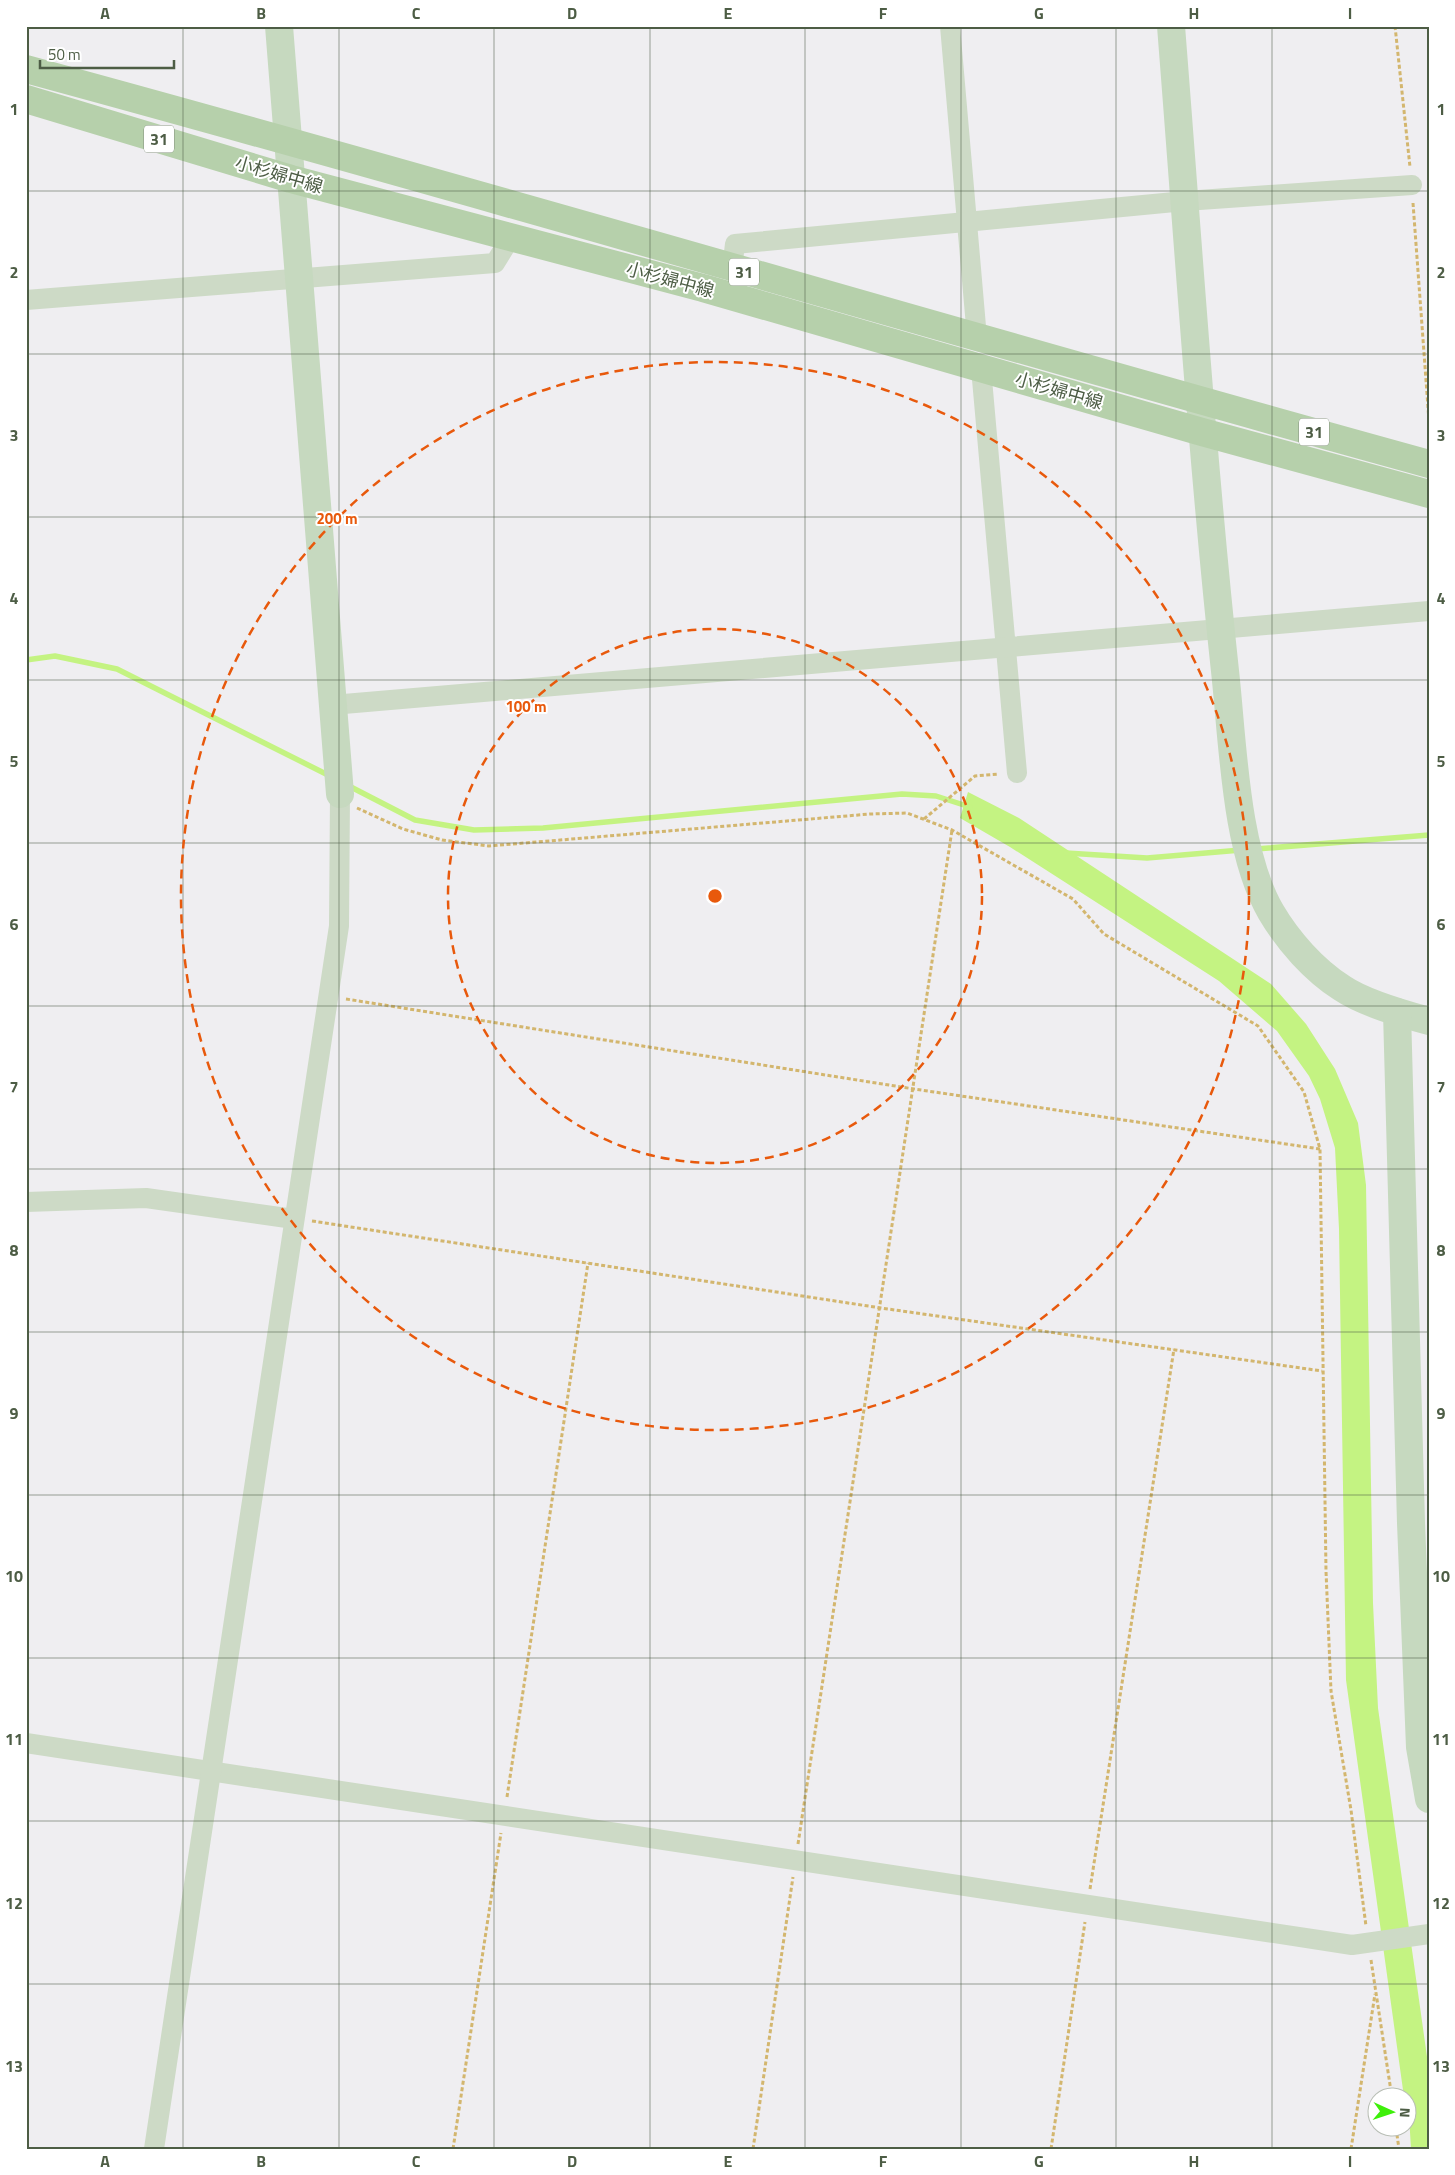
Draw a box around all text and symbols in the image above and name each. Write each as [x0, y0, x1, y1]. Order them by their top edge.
text: A [100, 1, 110, 25]
text: B [256, 1, 266, 25]
text: C [412, 1, 421, 25]
text: D [567, 1, 577, 25]
text: E [724, 1, 733, 25]
text: F [879, 1, 888, 25]
text: G [1034, 1, 1044, 25]
text: H [1189, 1, 1199, 25]
text: I [1348, 1, 1352, 25]
scale bar [40, 38, 174, 70]
text: 50 m [48, 43, 81, 66]
text: 1 [10, 97, 18, 121]
text: 1 [1437, 97, 1445, 121]
road number: 31 [144, 126, 174, 152]
street label: 小杉婦中線 [232, 149, 326, 200]
street label: 小杉婦中線 [623, 255, 717, 304]
road number: 31 [729, 258, 759, 286]
text: 2 [10, 260, 18, 284]
text: 2 [1437, 260, 1445, 284]
street label: 小杉婦中線 [1012, 365, 1106, 416]
road number: 31 [1299, 418, 1329, 446]
text: 3 [10, 423, 18, 447]
text: 3 [1437, 423, 1445, 447]
text: 200 m [316, 507, 358, 530]
text: 4 [10, 586, 19, 610]
text: 4 [1437, 586, 1446, 610]
text: 100 m [505, 695, 547, 718]
text: 5 [10, 749, 19, 773]
text: 5 [1437, 749, 1446, 773]
centre of rings [706, 887, 724, 905]
text: 6 [10, 912, 19, 936]
text: 6 [1437, 912, 1446, 936]
text: 7 [10, 1075, 18, 1099]
text: 7 [1437, 1075, 1445, 1099]
text: 8 [10, 1238, 19, 1262]
text: 8 [1437, 1238, 1446, 1262]
text: 9 [10, 1401, 19, 1425]
text: 9 [1437, 1401, 1446, 1425]
text: 10 [5, 1564, 23, 1588]
text: 10 [1432, 1564, 1450, 1588]
text: 11 [5, 1727, 23, 1751]
text: 11 [1432, 1727, 1450, 1751]
text: 12 [5, 1891, 23, 1915]
text: 12 [1432, 1891, 1450, 1915]
text: 13 [5, 2054, 23, 2078]
text: 13 [1432, 2054, 1450, 2078]
north arrow [1368, 2088, 1418, 2138]
text: N [1395, 2107, 1416, 2118]
text: A [100, 2149, 110, 2173]
text: B [256, 2149, 266, 2173]
text: C [412, 2149, 421, 2173]
text: D [567, 2149, 577, 2173]
text: E [724, 2149, 733, 2173]
text: F [879, 2149, 888, 2173]
text: G [1034, 2149, 1044, 2173]
text: H [1189, 2149, 1199, 2173]
text: I [1348, 2149, 1352, 2173]

